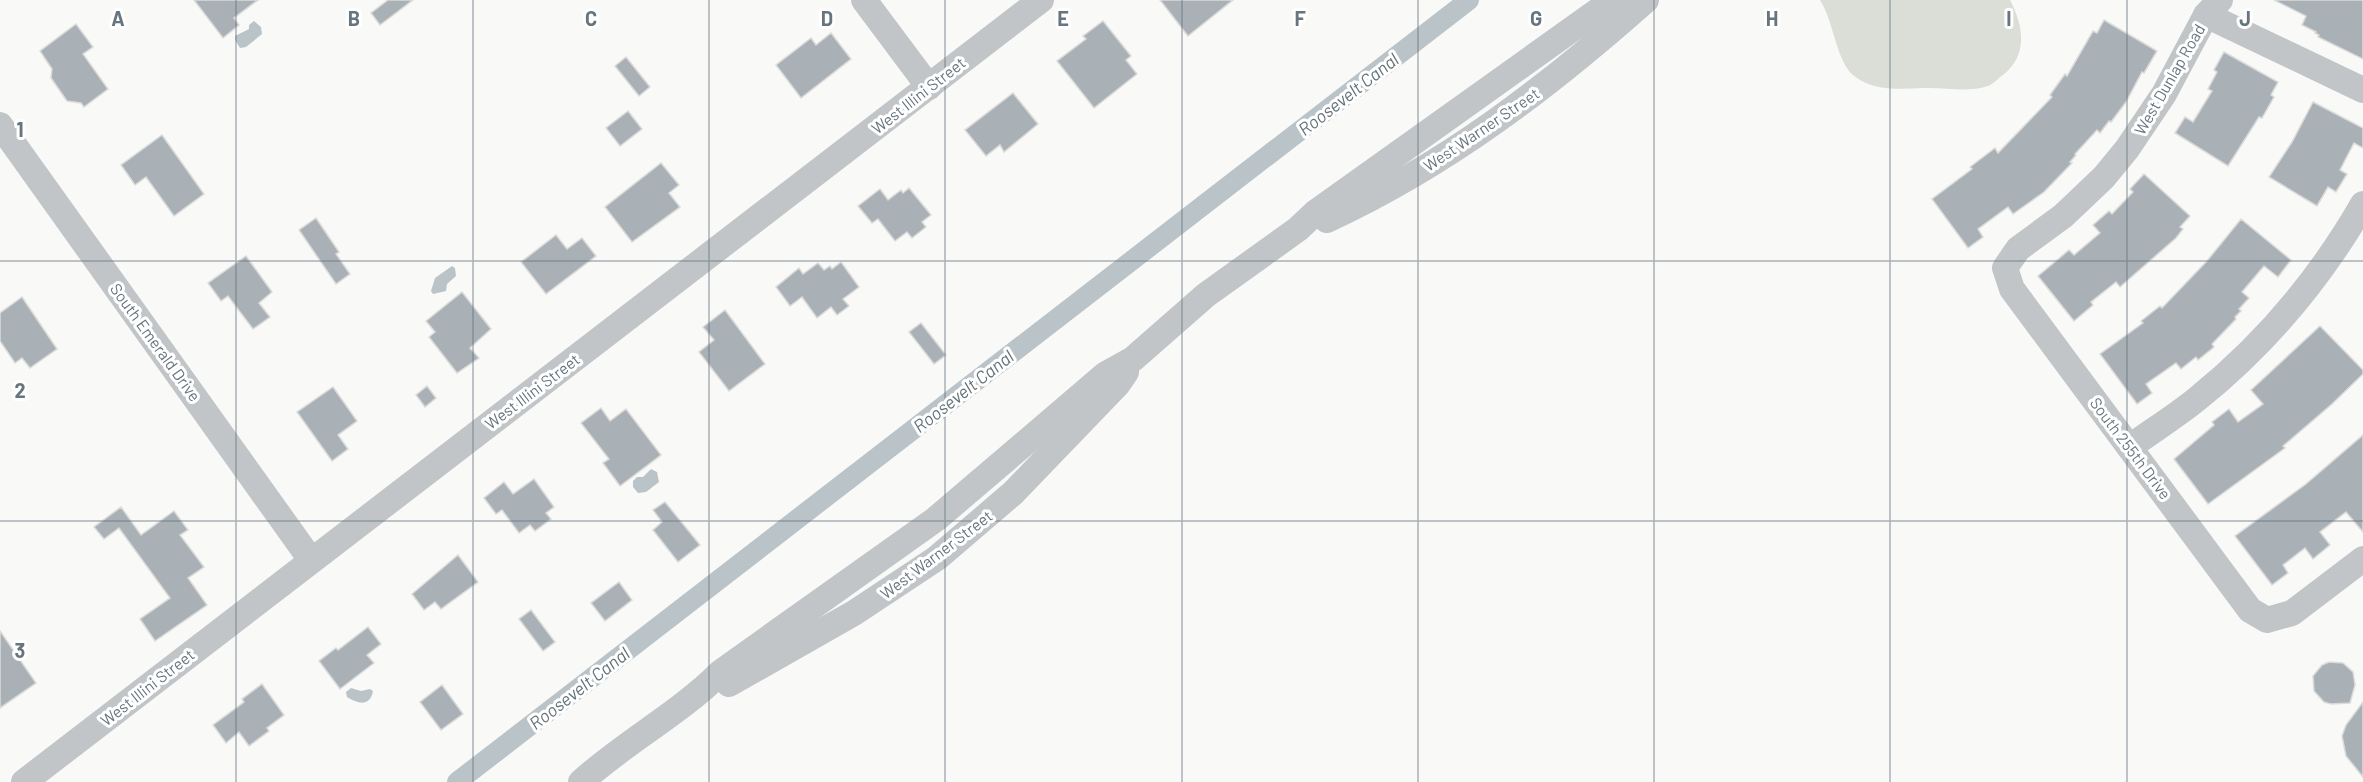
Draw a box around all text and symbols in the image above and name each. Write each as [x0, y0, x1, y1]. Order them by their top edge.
text: A [111, 6, 125, 30]
text: B [348, 6, 360, 30]
text: C [585, 6, 597, 30]
text: D [821, 6, 833, 30]
text: E [1057, 6, 1069, 30]
text: F [1294, 6, 1306, 30]
text: G [1530, 6, 1542, 30]
text: H [1766, 6, 1778, 30]
text: I [2006, 6, 2012, 30]
text: J [2239, 6, 2251, 30]
street label: West Dunlap Road [2130, 20, 2208, 138]
water label: Roosevelt Canal [1293, 48, 1403, 140]
street label: West Illini Street [867, 53, 969, 137]
street label: West Warner Street [1420, 83, 1542, 175]
text: 1 [16, 117, 24, 141]
street label: South Emerald Drive [107, 279, 205, 405]
water label: Roosevelt Canal [908, 345, 1018, 437]
street label: West Illini Street [481, 349, 583, 433]
text: 2 [14, 378, 26, 402]
street label: South 255th Drive [2087, 393, 2175, 503]
street label: West Warner Street [876, 506, 996, 602]
text: 3 [15, 638, 25, 662]
water label: Roosevelt Canal [524, 642, 634, 734]
street label: West Illini Street [96, 645, 198, 729]

